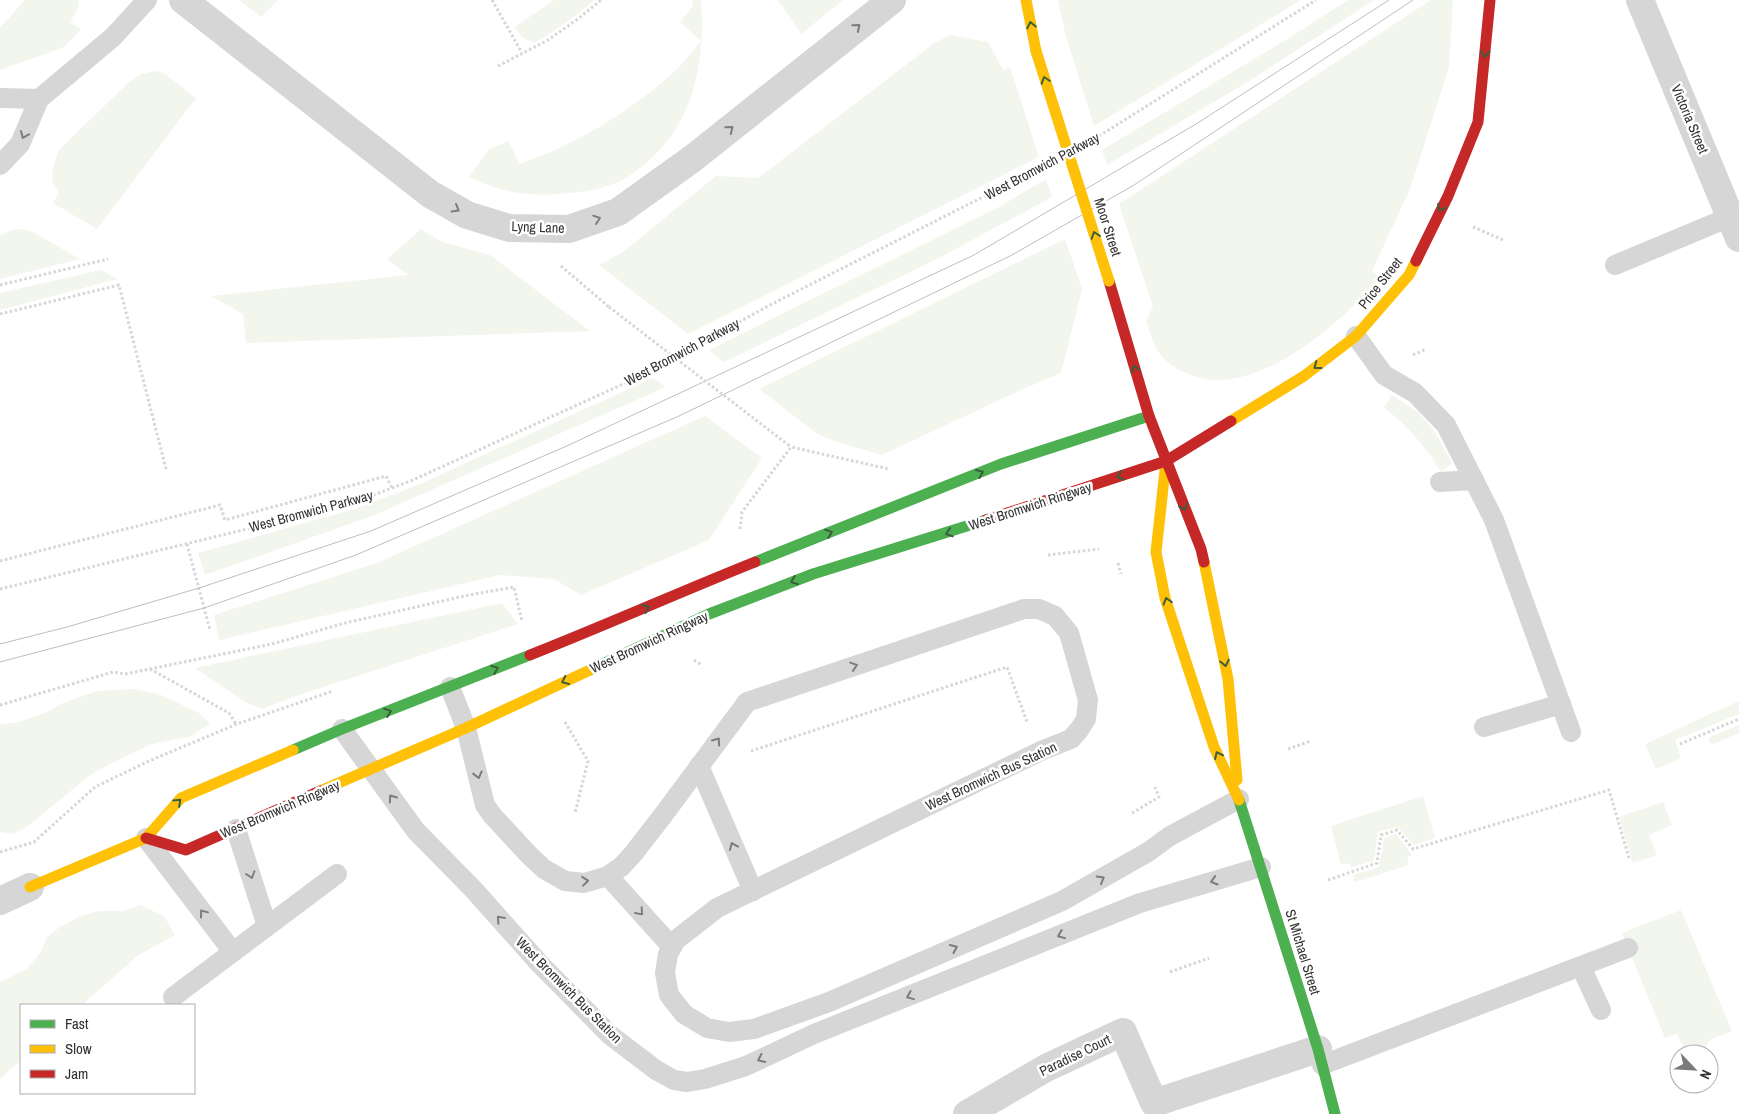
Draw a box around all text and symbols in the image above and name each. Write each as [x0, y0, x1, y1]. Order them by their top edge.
one-way arrow [1026, 21, 1037, 30]
one-way arrow [852, 24, 861, 33]
one-way arrow [1480, 50, 1491, 58]
one-way arrow [1041, 76, 1051, 85]
street label: Victoria Street [1667, 82, 1713, 156]
one-way arrow [724, 126, 733, 134]
street label: West Bromwich Parkway [982, 128, 1103, 204]
one-way arrow [20, 130, 30, 139]
street label: Moor Street [1090, 196, 1126, 258]
one-way arrow [451, 203, 460, 213]
one-way arrow [1438, 203, 1448, 212]
one-way arrow [592, 215, 600, 225]
street label: Lyng Lane [511, 217, 565, 237]
one-way arrow [1090, 231, 1100, 240]
street label: Price Street [1354, 254, 1406, 312]
street label: West Bromwich Parkway [622, 314, 743, 390]
one-way arrow [1314, 360, 1323, 368]
one-way arrow [1131, 365, 1141, 374]
one-way arrow [975, 469, 984, 479]
one-way arrow [1116, 471, 1124, 481]
street label: West Bromwich Ringway [966, 478, 1094, 534]
street label: West Bromwich Parkway [247, 486, 375, 536]
one-way arrow [1178, 502, 1188, 510]
one-way arrow [945, 527, 953, 537]
one-way arrow [824, 528, 832, 538]
one-way arrow [790, 575, 799, 586]
one-way arrow [1162, 597, 1172, 606]
one-way arrow [641, 603, 650, 614]
street label: West Bromwich Ringway [587, 607, 711, 677]
one-way arrow [1219, 659, 1230, 668]
one-way arrow [849, 662, 858, 672]
one-way arrow [491, 665, 499, 675]
one-way arrow [561, 675, 570, 686]
one-way arrow [383, 707, 392, 718]
one-way arrow [711, 737, 720, 747]
street label: West Bromwich Bus Station [923, 738, 1059, 814]
one-way arrow [1214, 751, 1224, 760]
one-way arrow [472, 770, 482, 778]
street label: West Bromwich Ringway [218, 776, 343, 842]
one-way arrow [389, 794, 398, 804]
one-way arrow [173, 799, 182, 808]
one-way arrow [729, 842, 740, 851]
one-way arrow [245, 870, 255, 879]
one-way arrow [1095, 875, 1104, 885]
one-way arrow [1210, 875, 1219, 885]
one-way arrow [582, 876, 590, 887]
one-way arrow [634, 906, 643, 915]
street label: St Michael Street [1282, 907, 1324, 997]
one-way arrow [201, 910, 209, 919]
one-way arrow [497, 916, 506, 925]
one-way arrow [1057, 929, 1066, 939]
street label: West Bromwich Bus Station [512, 933, 626, 1047]
one-way arrow [949, 943, 958, 954]
one-way arrow [906, 989, 915, 1000]
legend [20, 1004, 195, 1094]
text: Fast [65, 1013, 89, 1034]
street label: Paradise Court [1036, 1030, 1114, 1080]
text: Slow [65, 1038, 92, 1059]
north arrow [1669, 1044, 1719, 1094]
one-way arrow [757, 1053, 766, 1064]
text: Jam [65, 1063, 88, 1084]
text: N [1696, 1067, 1716, 1082]

